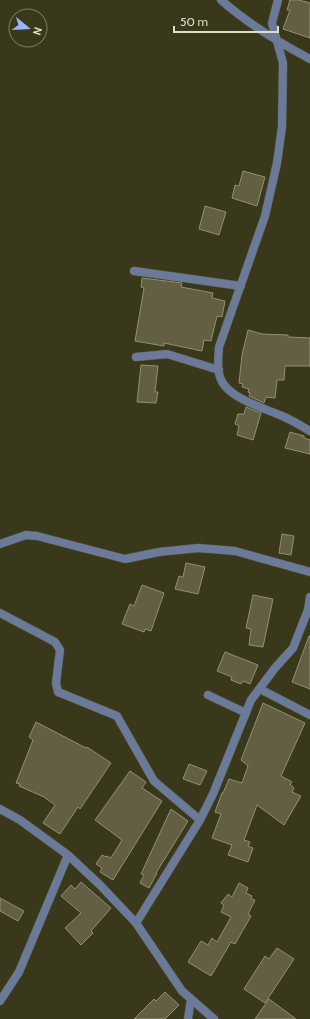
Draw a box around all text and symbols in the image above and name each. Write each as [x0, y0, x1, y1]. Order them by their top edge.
north arrow [8, 8, 48, 48]
scale bar [174, 8, 278, 34]
text: 50 m [180, 14, 208, 29]
text: N [30, 25, 45, 37]

